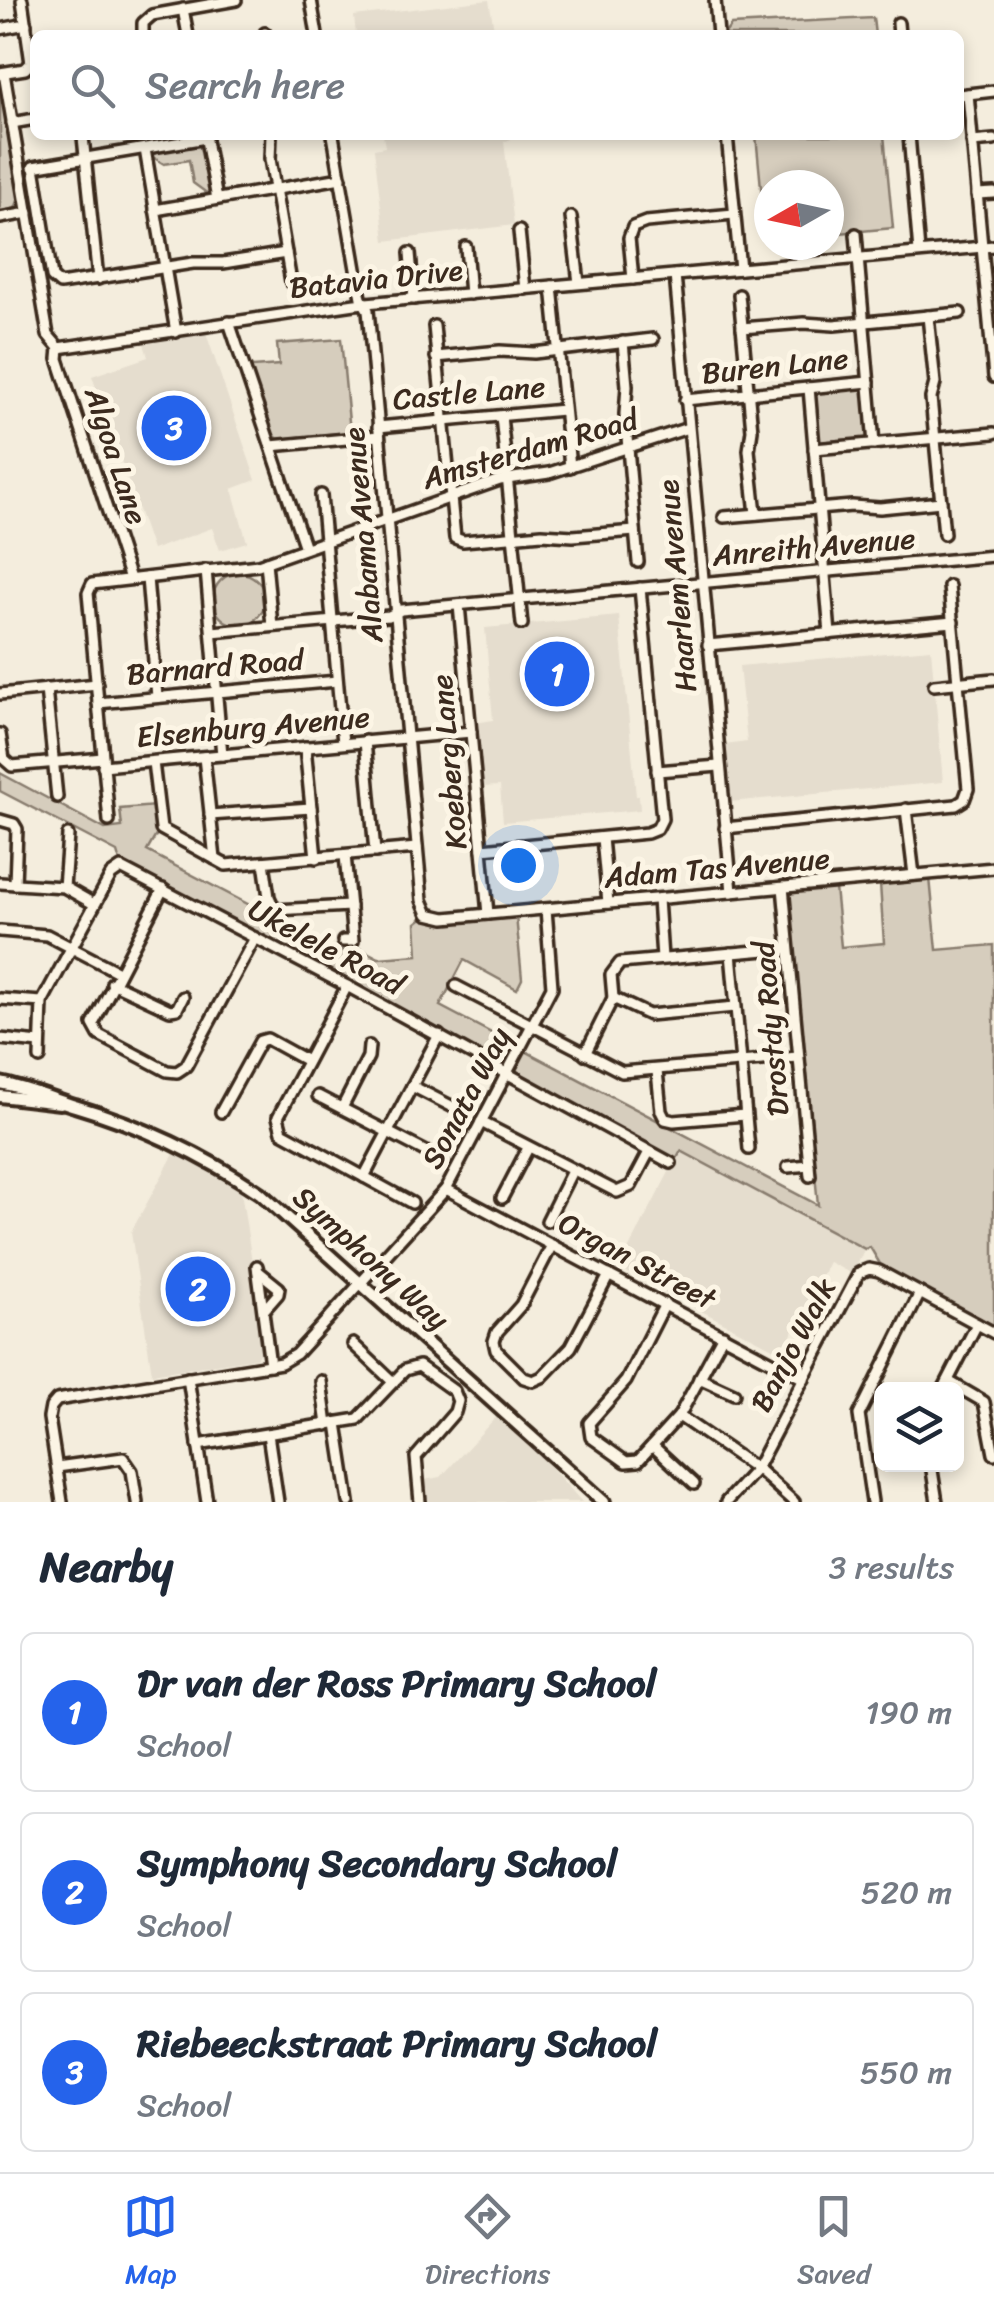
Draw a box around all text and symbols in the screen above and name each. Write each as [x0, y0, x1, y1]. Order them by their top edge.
search box [30, 30, 964, 140]
text: Search here [145, 52, 345, 119]
icon: search [65, 58, 120, 113]
north arrow [754, 170, 844, 260]
street label: Batavia Drive [287, 243, 465, 315]
street label: Buren Lane [699, 331, 851, 401]
street label: Castle Lane [390, 359, 548, 427]
street label: Algoa Lane [68, 379, 164, 532]
pin: 3 [142, 390, 206, 466]
street label: Amsterdam Road [415, 392, 646, 506]
street label: Alabama Avenue [327, 425, 399, 646]
street label: Haarlem Avenue [641, 477, 713, 695]
street label: Anreith Avenue [709, 511, 918, 583]
street label: Barnard Road [124, 632, 308, 702]
pin: 1 [524, 636, 590, 712]
street label: Koeberg Lane [414, 672, 484, 852]
street label: Elsenburg Avenue [134, 690, 372, 764]
street label: Adam Tas Avenue [601, 831, 832, 905]
your location [493, 840, 544, 891]
street label: Ukelele Road [238, 883, 416, 1012]
street label: Drostdy Road [736, 937, 806, 1118]
street label: Sonata Way [406, 1016, 526, 1179]
street label: Symphony Way [280, 1172, 463, 1344]
street label: Organ Street [548, 1197, 727, 1326]
pin: 2 [166, 1252, 230, 1326]
street label: Banjo Walk [735, 1267, 852, 1422]
map controls [874, 1382, 964, 1472]
button: layers [874, 1382, 964, 1472]
text: Nearby [40, 1530, 173, 1604]
text: 3 results [829, 1539, 954, 1596]
text: Dr van der Ross Primary School [137, 1650, 656, 1717]
text: 1 [68, 1684, 81, 1741]
text: 190 m [866, 1684, 952, 1741]
text: School [137, 1717, 231, 1774]
text: Symphony Secondary School [137, 1830, 617, 1897]
text: 2 [65, 1864, 84, 1921]
text: 520 m [861, 1864, 952, 1921]
text: School [137, 1897, 231, 1954]
text: Riebeeckstraat Primary School [137, 2010, 657, 2077]
text: 3 [66, 2044, 83, 2101]
text: 550 m [860, 2044, 952, 2101]
text: School [137, 2077, 231, 2134]
tab: Map [123, 2189, 178, 2298]
tab: Directions [425, 2189, 550, 2298]
tab: Saved [797, 2189, 871, 2298]

